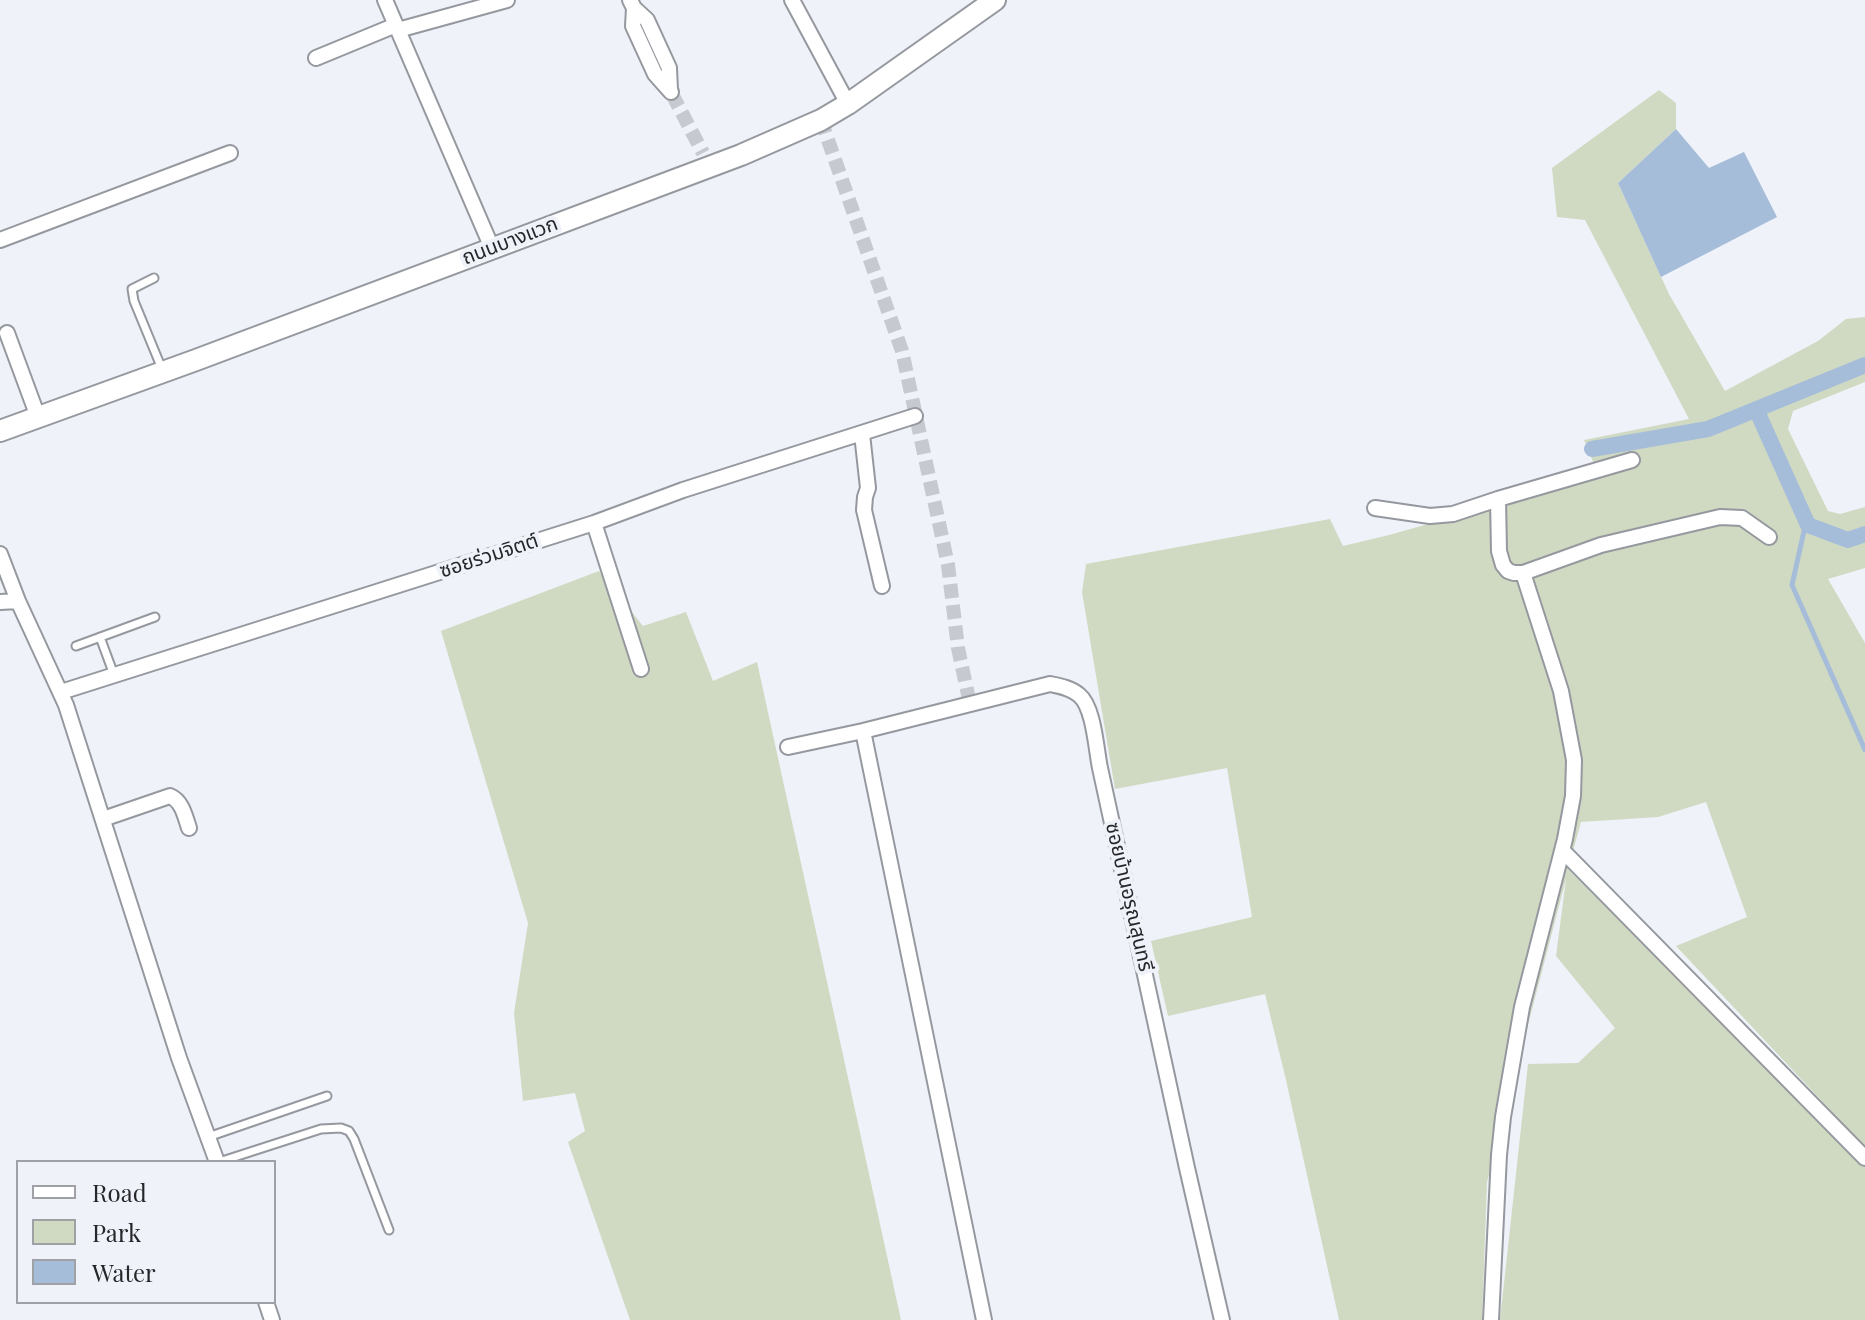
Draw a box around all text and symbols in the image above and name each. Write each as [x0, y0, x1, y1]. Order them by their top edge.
street label: ถนนบางแวก [459, 212, 561, 270]
street label: ซอยร่วมจิตต์ [437, 529, 541, 583]
street label: ซอยบ้านอรุณสุนทรี [1100, 820, 1158, 974]
legend [16, 1160, 276, 1304]
text: Road [92, 1176, 147, 1208]
text: Park [92, 1216, 141, 1248]
text: Water [92, 1256, 156, 1288]

